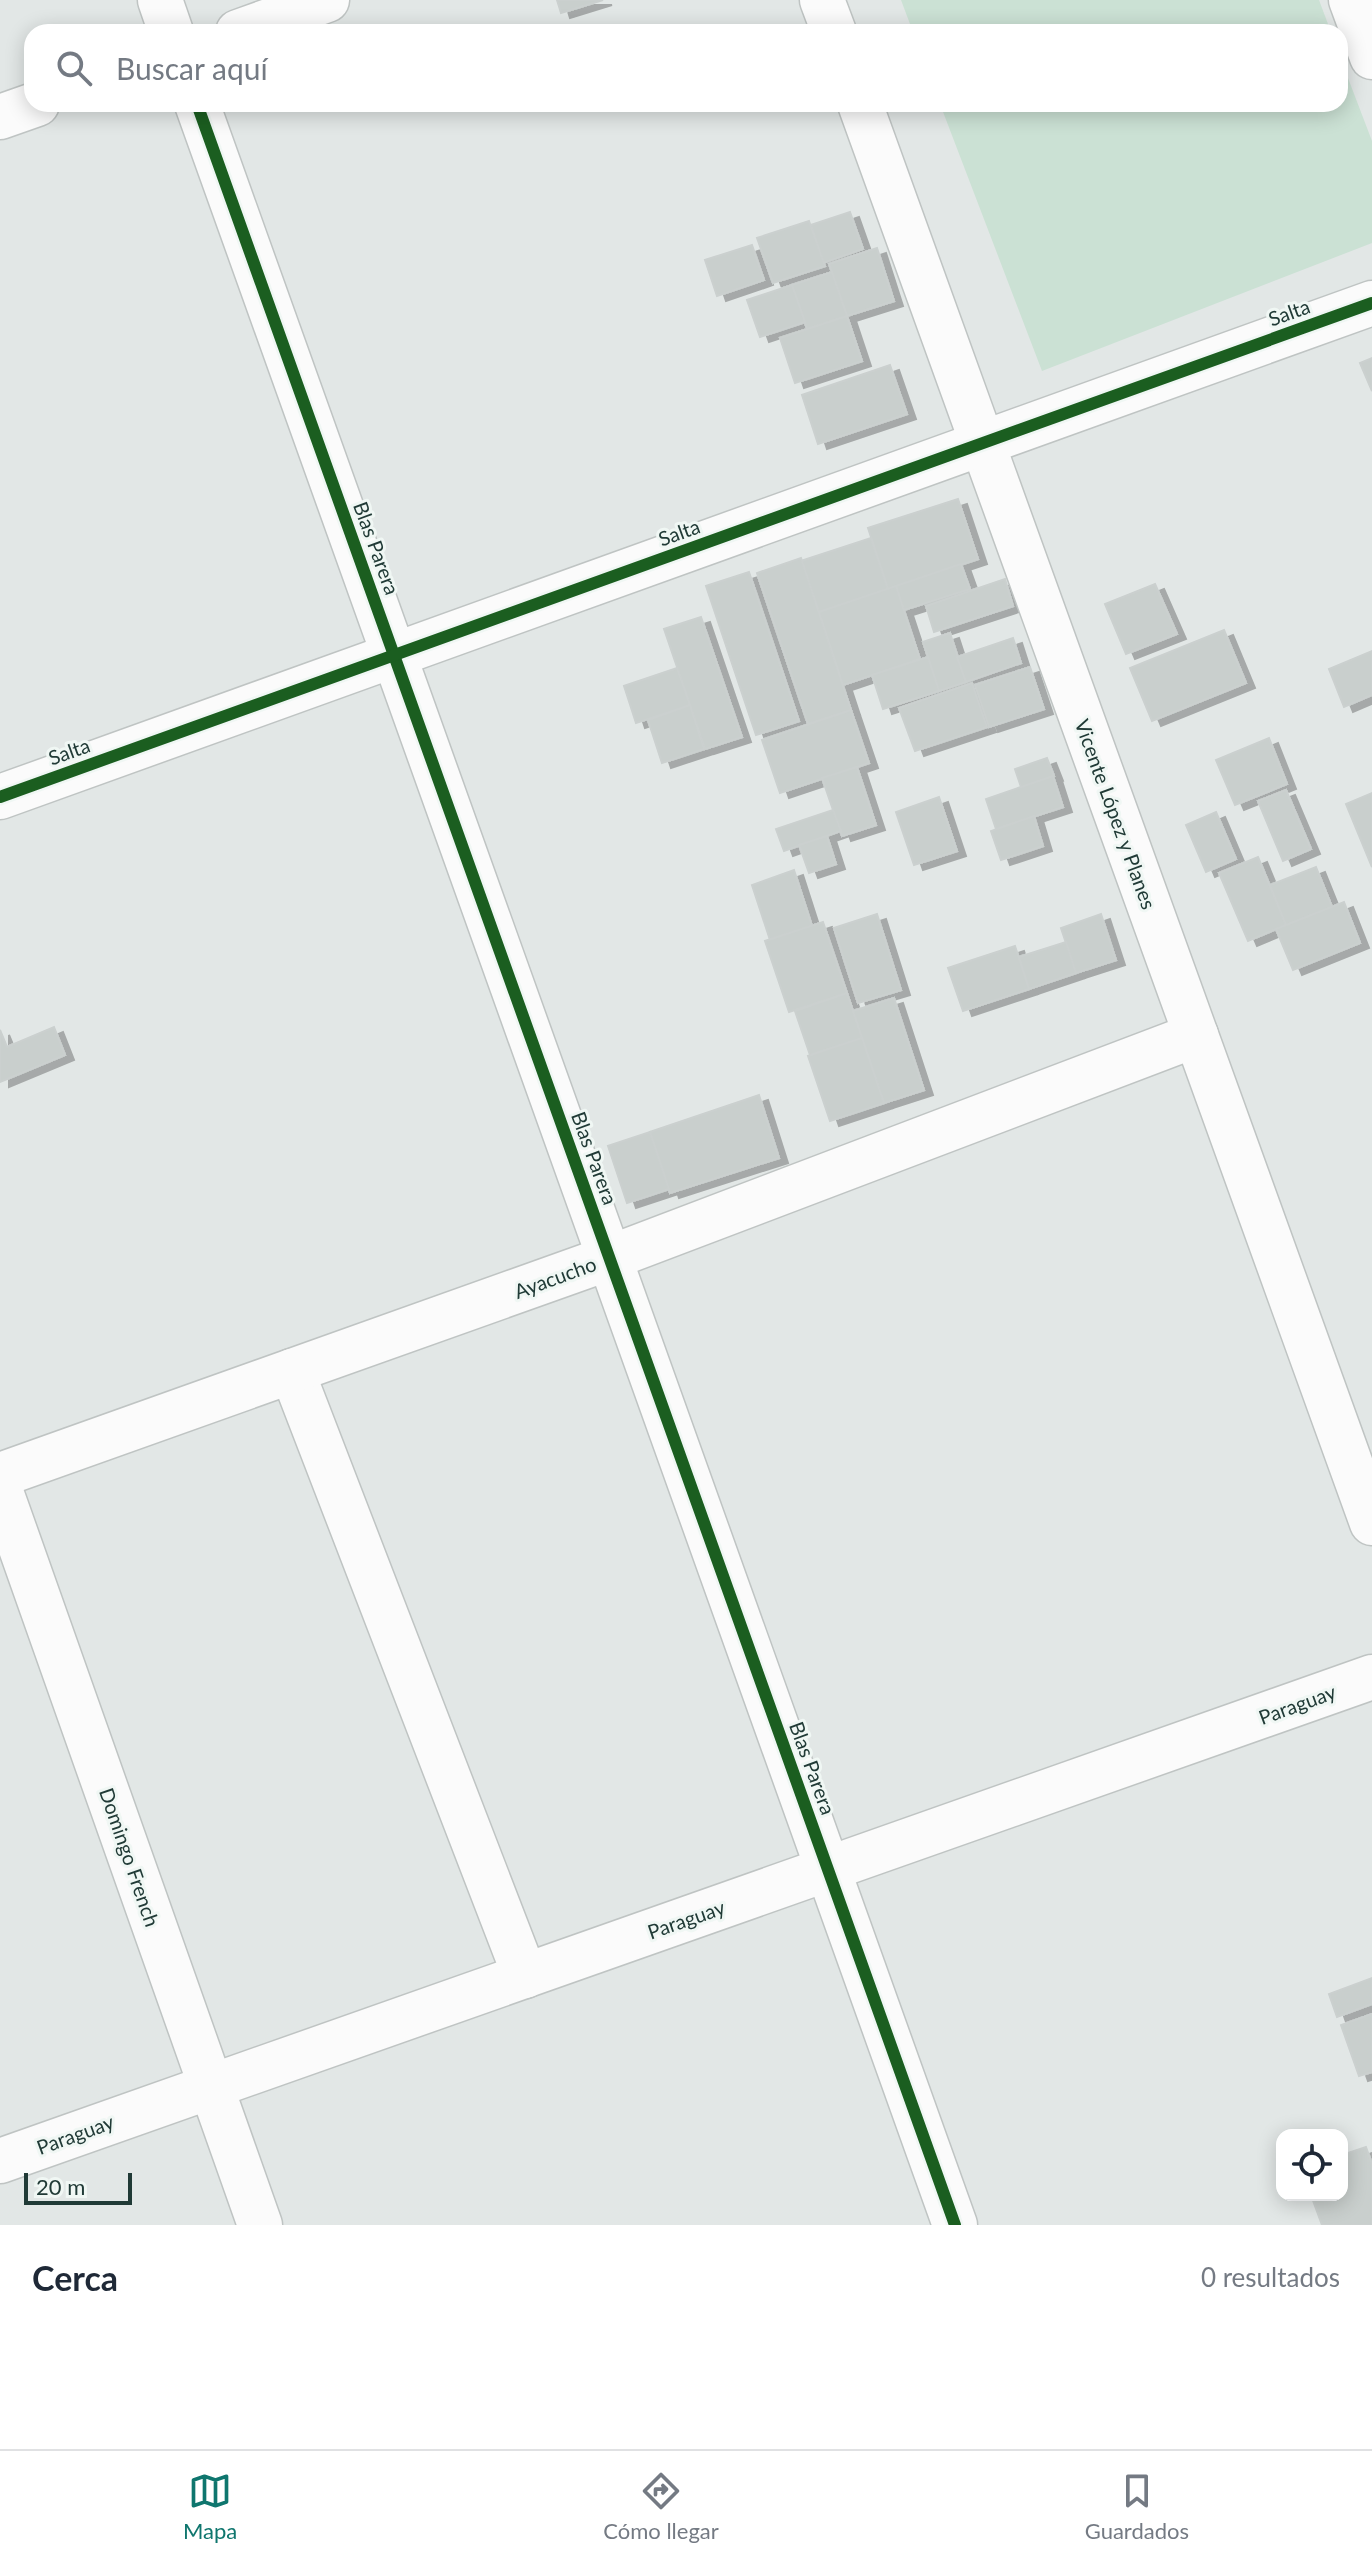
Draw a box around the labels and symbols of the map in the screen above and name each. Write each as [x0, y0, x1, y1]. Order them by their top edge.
street label: Salta [1265, 293, 1313, 331]
street label: Blas Parera [349, 498, 405, 598]
street label: Salta [655, 513, 703, 551]
street label: Vicente López y Planes [1070, 716, 1162, 912]
street label: Salta [45, 732, 93, 770]
street label: Blas Parera [567, 1108, 623, 1208]
street label: Ayacucho [511, 1251, 599, 1303]
street label: Paraguay [1255, 1679, 1339, 1729]
street label: Blas Parera [785, 1718, 841, 1818]
street label: Domingo French [95, 1784, 165, 1930]
street label: Paraguay [644, 1894, 728, 1943]
street label: Paraguay [33, 2109, 117, 2159]
scale bar [24, 2169, 132, 2205]

